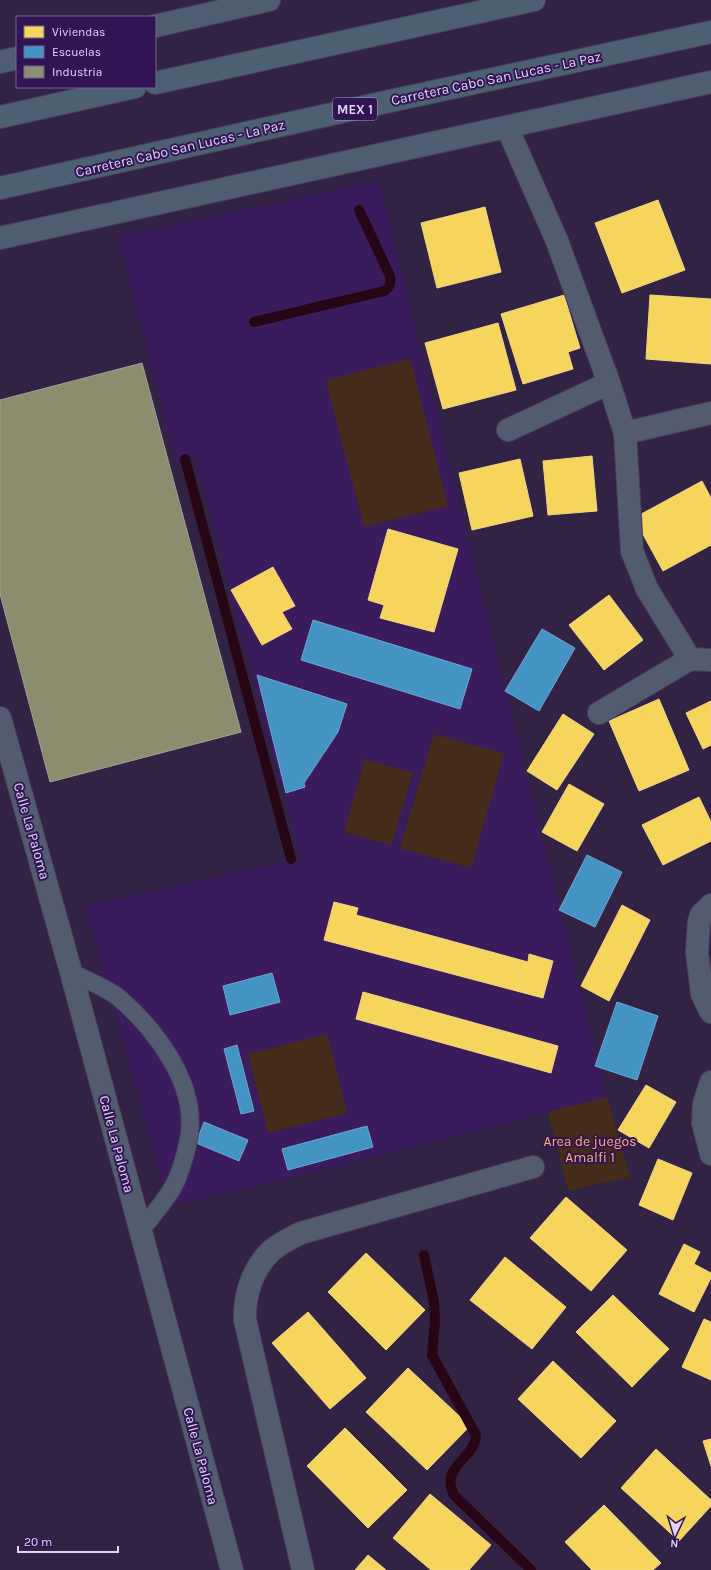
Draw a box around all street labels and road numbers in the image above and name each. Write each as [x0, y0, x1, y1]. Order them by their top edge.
street label: Carretera Cabo San Lucas - La Paz [390, 48, 603, 109]
road number: MEX 1 [333, 98, 377, 120]
street label: Carretera Cabo San Lucas - La Paz [74, 116, 286, 181]
street label: Calle La Paloma [10, 781, 53, 882]
street label: Calle La Paloma [95, 1094, 138, 1195]
street label: Calle La Paloma [179, 1406, 222, 1507]

